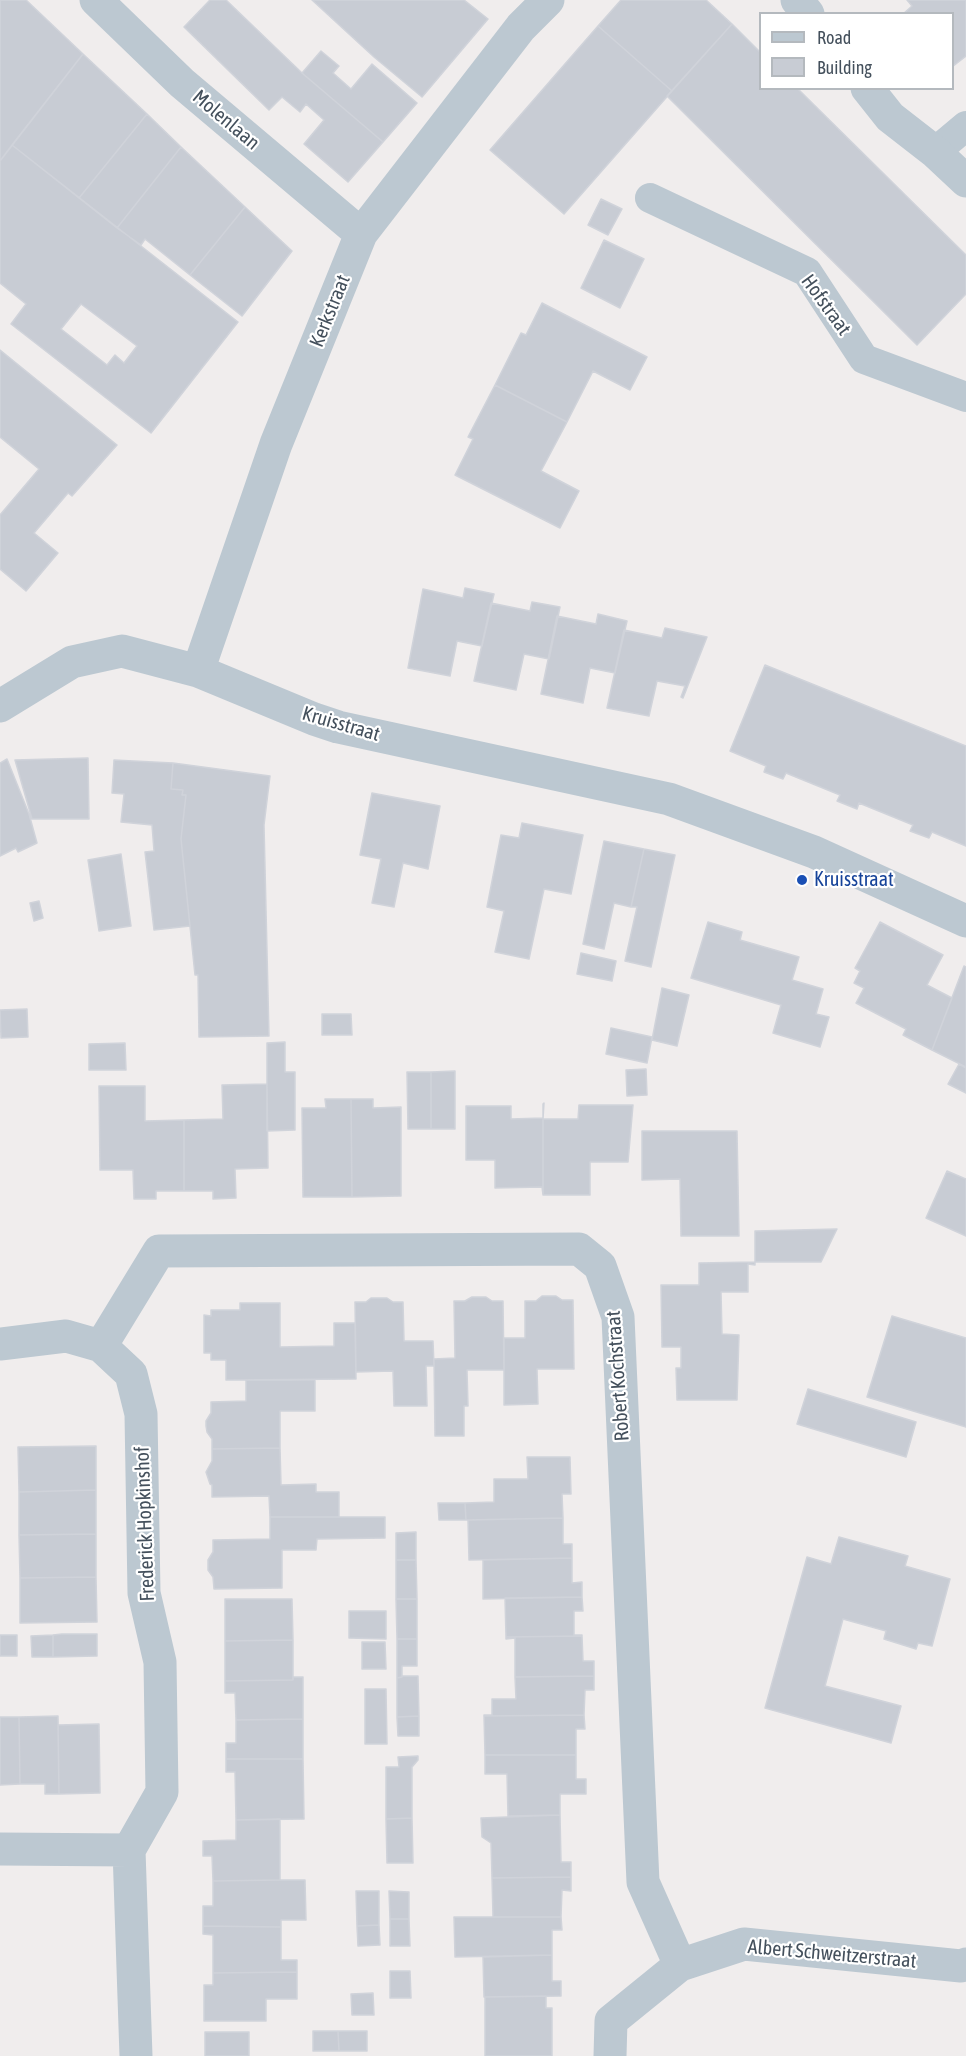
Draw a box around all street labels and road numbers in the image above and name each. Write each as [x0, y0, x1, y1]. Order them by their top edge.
street label: Molenlaan [188, 85, 264, 155]
street label: Hofstraat [796, 270, 856, 340]
street label: Kerkstraat [305, 271, 355, 351]
street label: Kruisstraat [299, 701, 383, 747]
street label: Robert Kochstraat [601, 1310, 635, 1442]
street label: Frederick Hopkinshof [130, 1446, 160, 1602]
street label: Albert Schweitzerstraat [747, 1935, 917, 1973]

